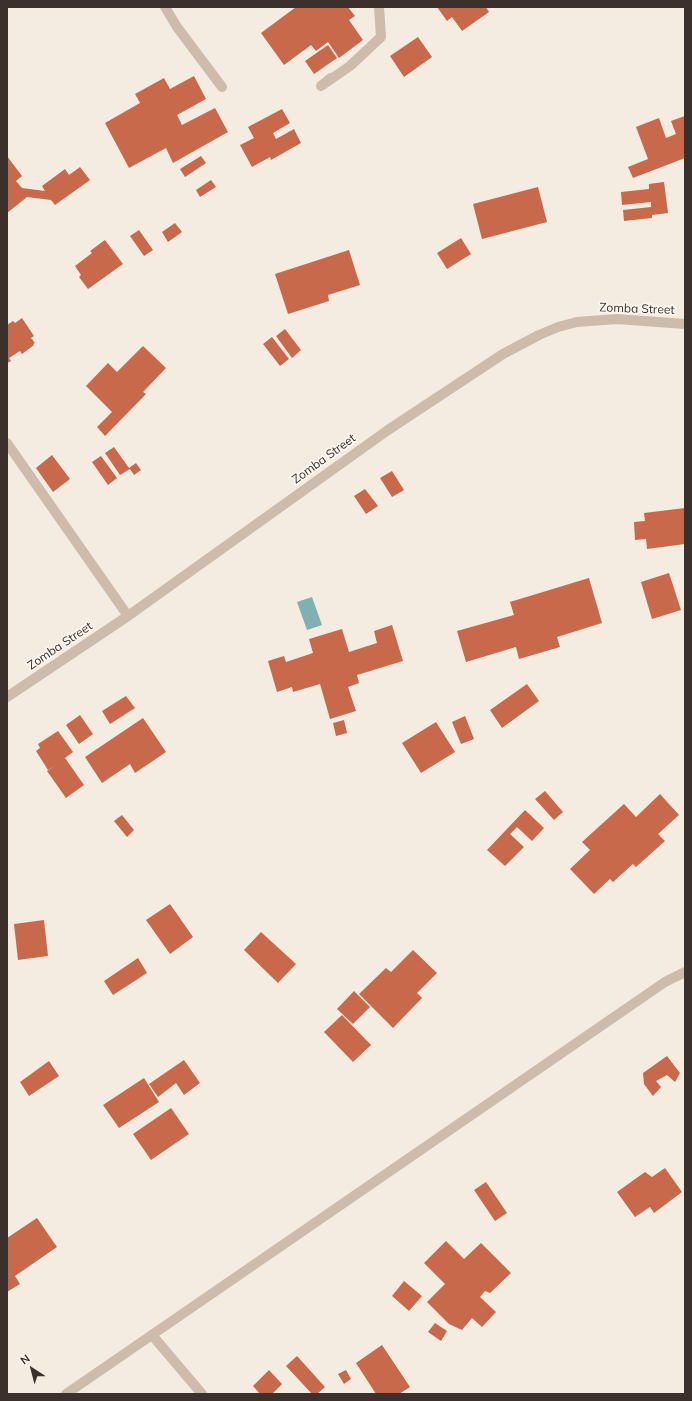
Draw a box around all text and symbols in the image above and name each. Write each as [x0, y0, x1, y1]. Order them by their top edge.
street label: Zomba Street [599, 300, 675, 318]
street label: Zomba Street [289, 431, 359, 487]
street label: Zomba Street [25, 619, 95, 673]
north arrow [12, 1349, 52, 1389]
text: N [17, 1351, 32, 1367]

